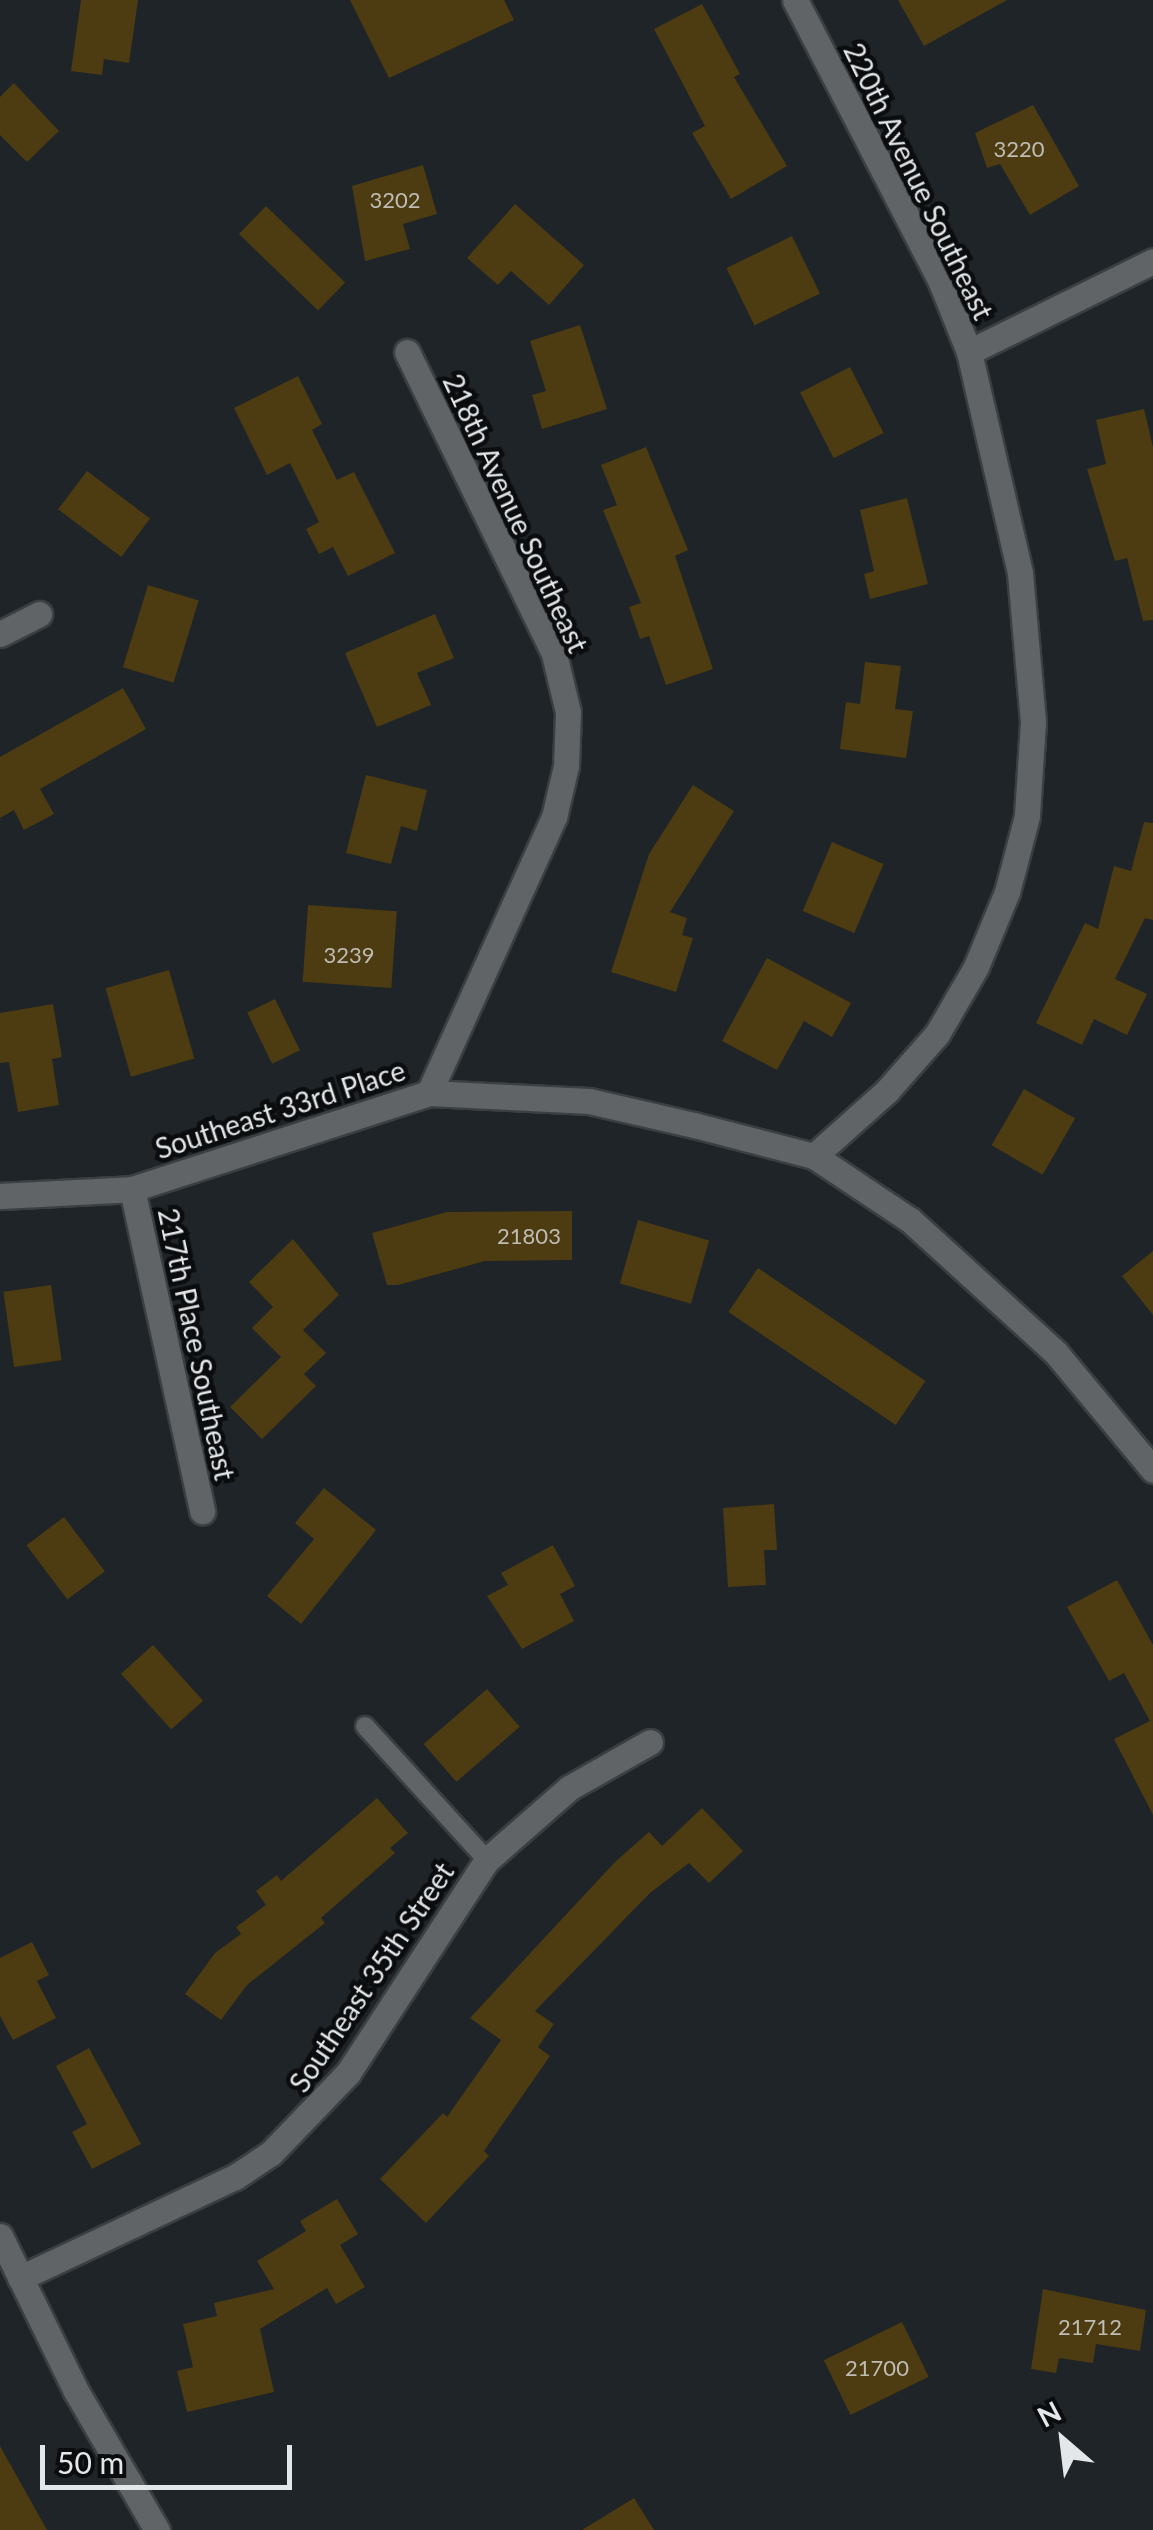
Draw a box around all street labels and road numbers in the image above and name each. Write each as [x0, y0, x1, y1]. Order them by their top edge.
street label: 220th Avenue Southeast [837, 37, 1001, 325]
street label: 218th Avenue Southeast [436, 368, 596, 658]
street label: Southeast 33rd Place [151, 1053, 409, 1165]
street label: 217th Place Southeast [152, 1205, 242, 1483]
street label: Southeast 35th Street [282, 1856, 460, 2098]

